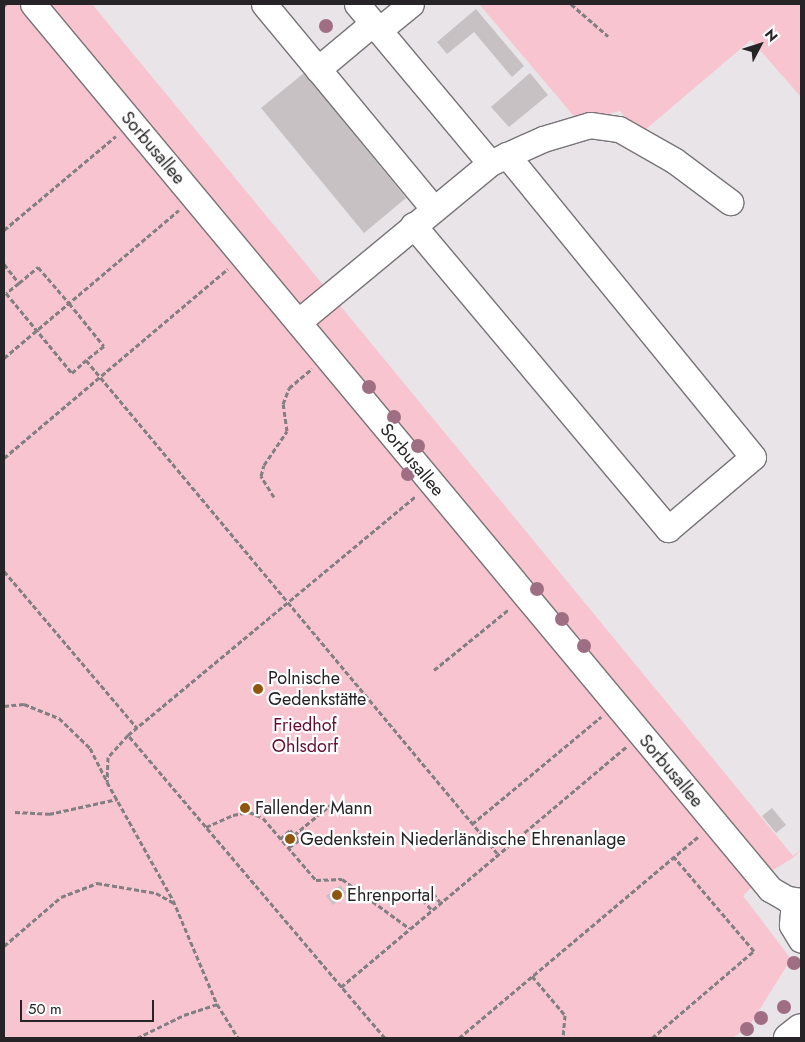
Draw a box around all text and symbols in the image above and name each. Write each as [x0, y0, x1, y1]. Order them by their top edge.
north arrow [735, 20, 785, 70]
text: N [760, 25, 783, 46]
street label: Sorbusallee [116, 107, 190, 189]
street label: Sorbusallee [375, 419, 449, 501]
place label: Polnische Gedenkstätte [268, 668, 366, 711]
marker: Polnische Gedenkstätte [252, 683, 264, 695]
park label: Friedhof Ohlsdorf [272, 715, 338, 758]
street label: Sorbusallee [634, 730, 708, 812]
place label: Fallender Mann [255, 797, 372, 819]
marker: Fallender Mann [239, 802, 251, 814]
place label: Gedenkstein Niederländische Ehrenanlage [300, 828, 626, 850]
marker: Gedenkstein Niederländische Ehrenanlage [284, 833, 296, 845]
place label: Ehrenportal [347, 884, 434, 906]
marker: Ehrenportal [331, 889, 343, 901]
scale bar [22, 990, 156, 1022]
text: 50 m [28, 998, 62, 1020]

